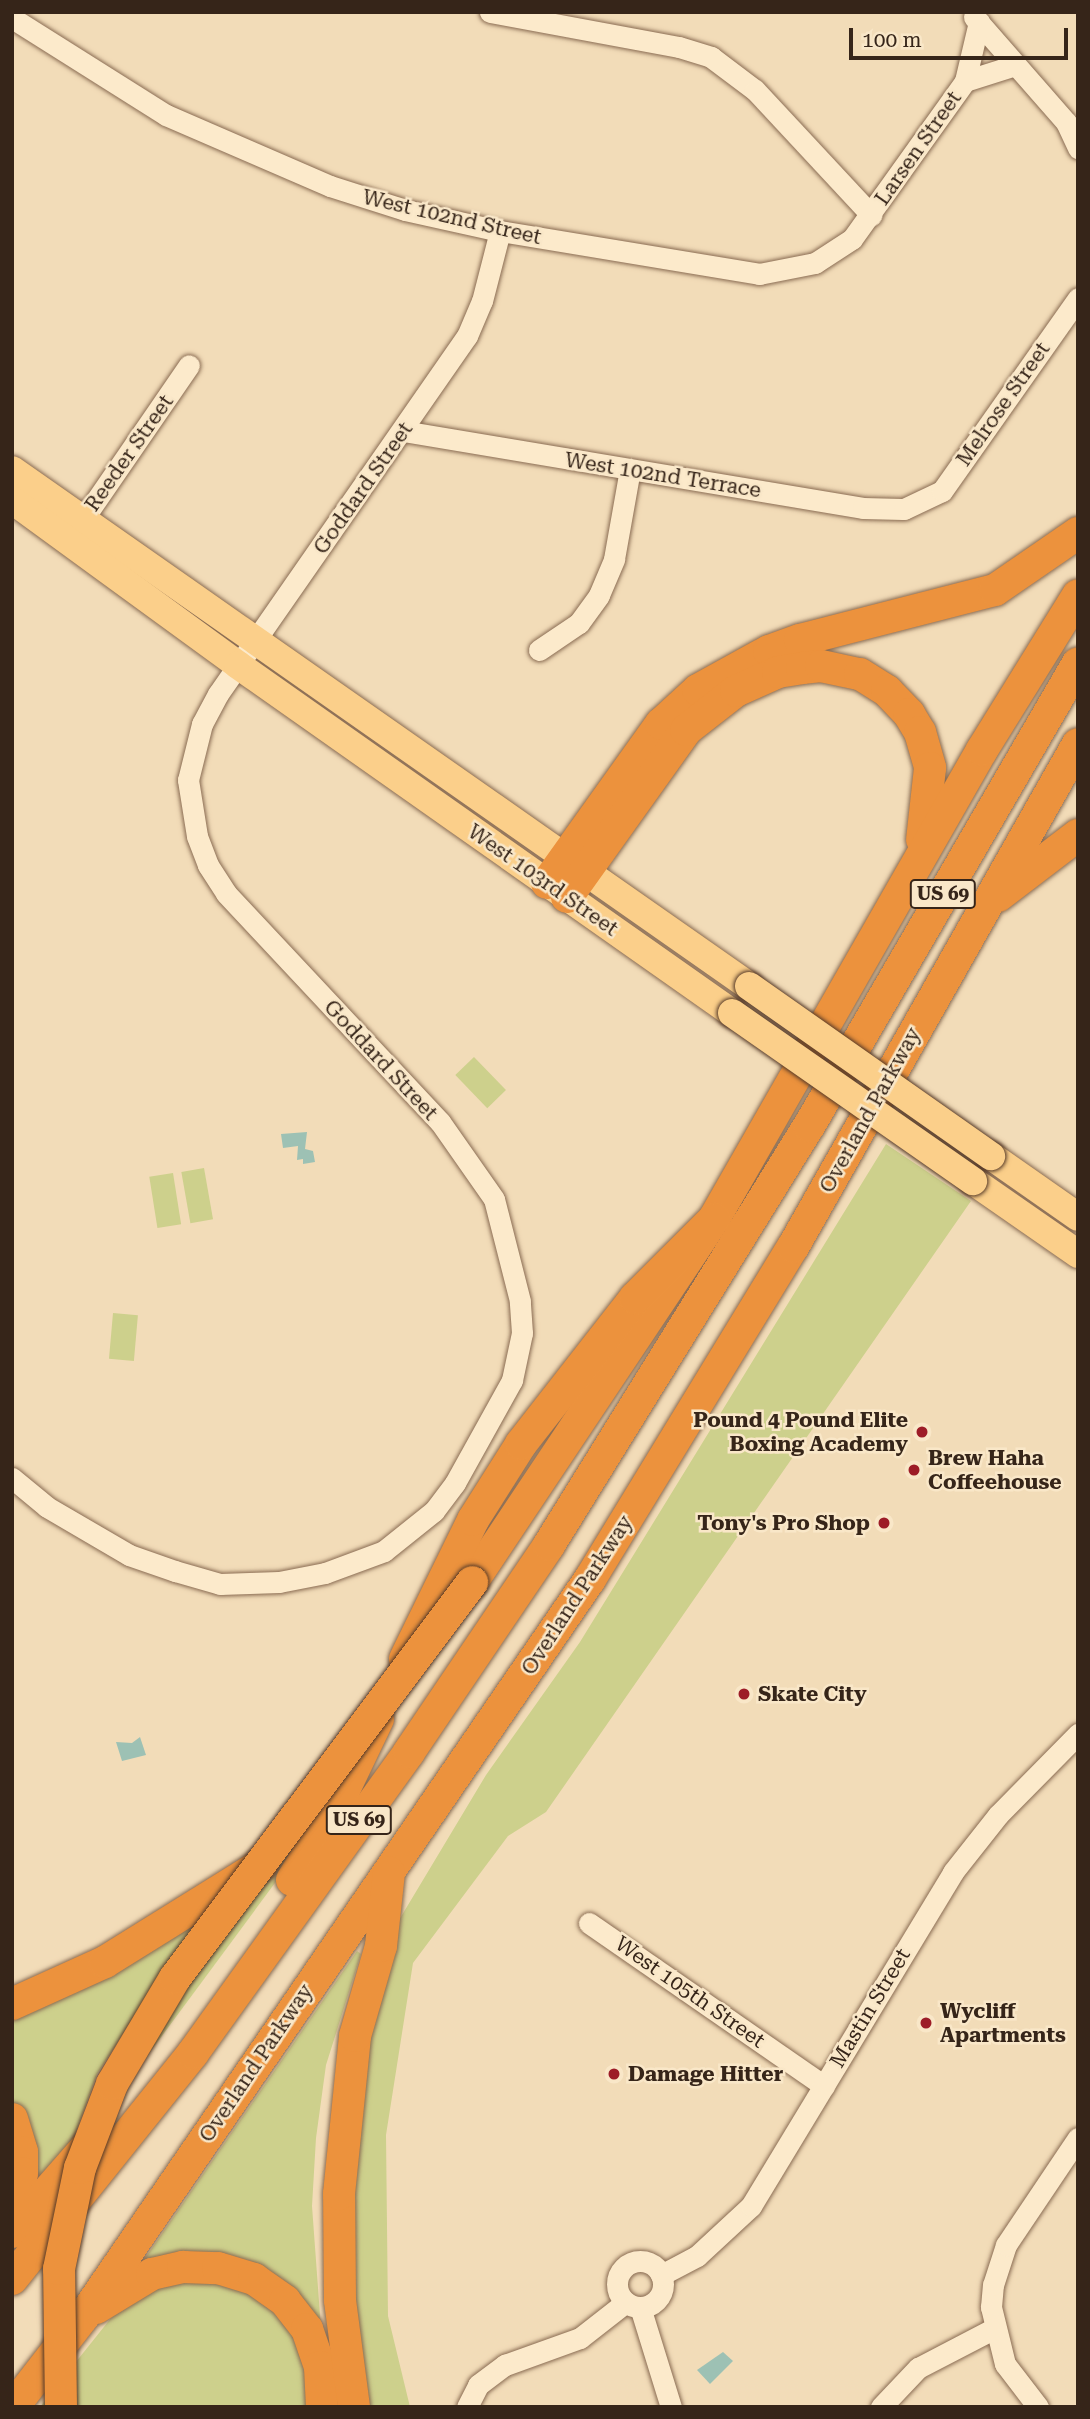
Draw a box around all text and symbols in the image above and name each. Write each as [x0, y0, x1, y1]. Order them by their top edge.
scale bar [852, 14, 1071, 58]
text: 100 m [862, 28, 922, 52]
street label: Larsen Street [869, 86, 967, 210]
street label: West 102nd Street [360, 184, 544, 250]
street label: Melrose Street [951, 337, 1055, 471]
street label: Reeder Street [79, 390, 179, 516]
street label: Goddard Street [308, 417, 418, 559]
street label: West 102nd Terrace [563, 447, 763, 503]
street label: West 103rd Street [463, 819, 623, 941]
road number: US 69 [910, 878, 976, 909]
street label: Goddard Street [319, 995, 443, 1125]
street label: Overland Parkway [814, 1023, 926, 1197]
place label: Pound 4 Pound Elite Boxing Academy [693, 1407, 908, 1457]
marker: Pound 4 Pound Elite Boxing Academy [914, 1424, 930, 1440]
place label: Brew Haha Coffeehouse [928, 1445, 1062, 1495]
marker: Brew Haha Coffeehouse [906, 1462, 922, 1478]
street label: Overland Parkway [516, 1510, 638, 1680]
place label: Tony's Pro Shop [697, 1510, 870, 1536]
marker: Tony's Pro Shop [876, 1515, 892, 1531]
place label: Skate City [758, 1681, 867, 1707]
marker: Skate City [736, 1686, 752, 1702]
road number: US 69 [326, 1804, 392, 1836]
street label: West 105th Street [610, 1931, 770, 2053]
street label: Mastin Street [824, 1944, 916, 2072]
street label: Overland Parkway [194, 1979, 318, 2147]
place label: Wycliff Apartments [940, 1998, 1066, 2048]
marker: Wycliff Apartments [918, 2015, 934, 2031]
place label: Damage Hitter [628, 2061, 783, 2087]
marker: Damage Hitter [606, 2066, 622, 2082]

